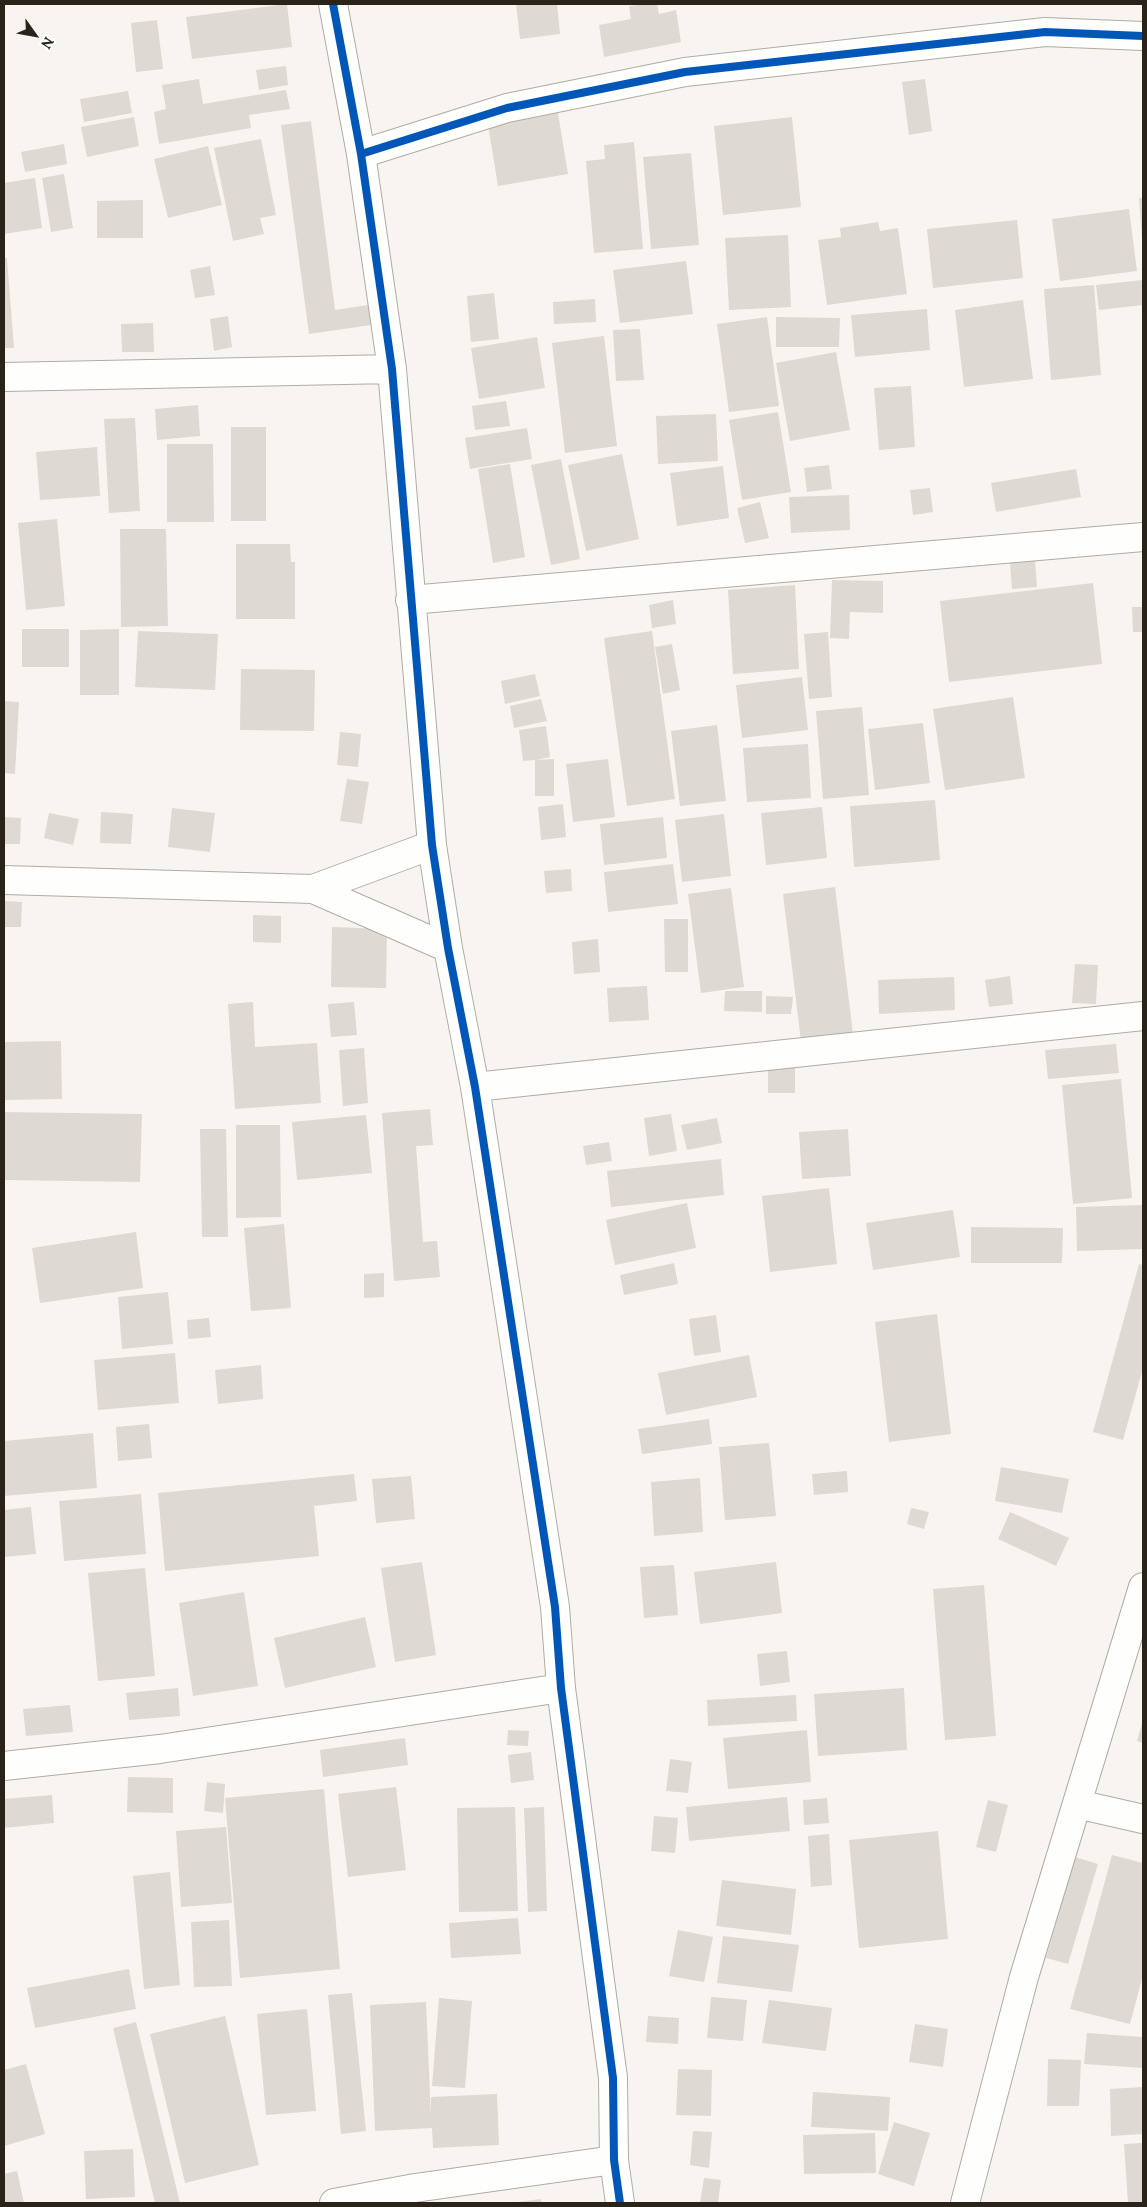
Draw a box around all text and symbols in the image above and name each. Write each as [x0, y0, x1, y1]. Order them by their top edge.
north arrow [10, 10, 60, 60]
text: N [37, 34, 58, 52]

